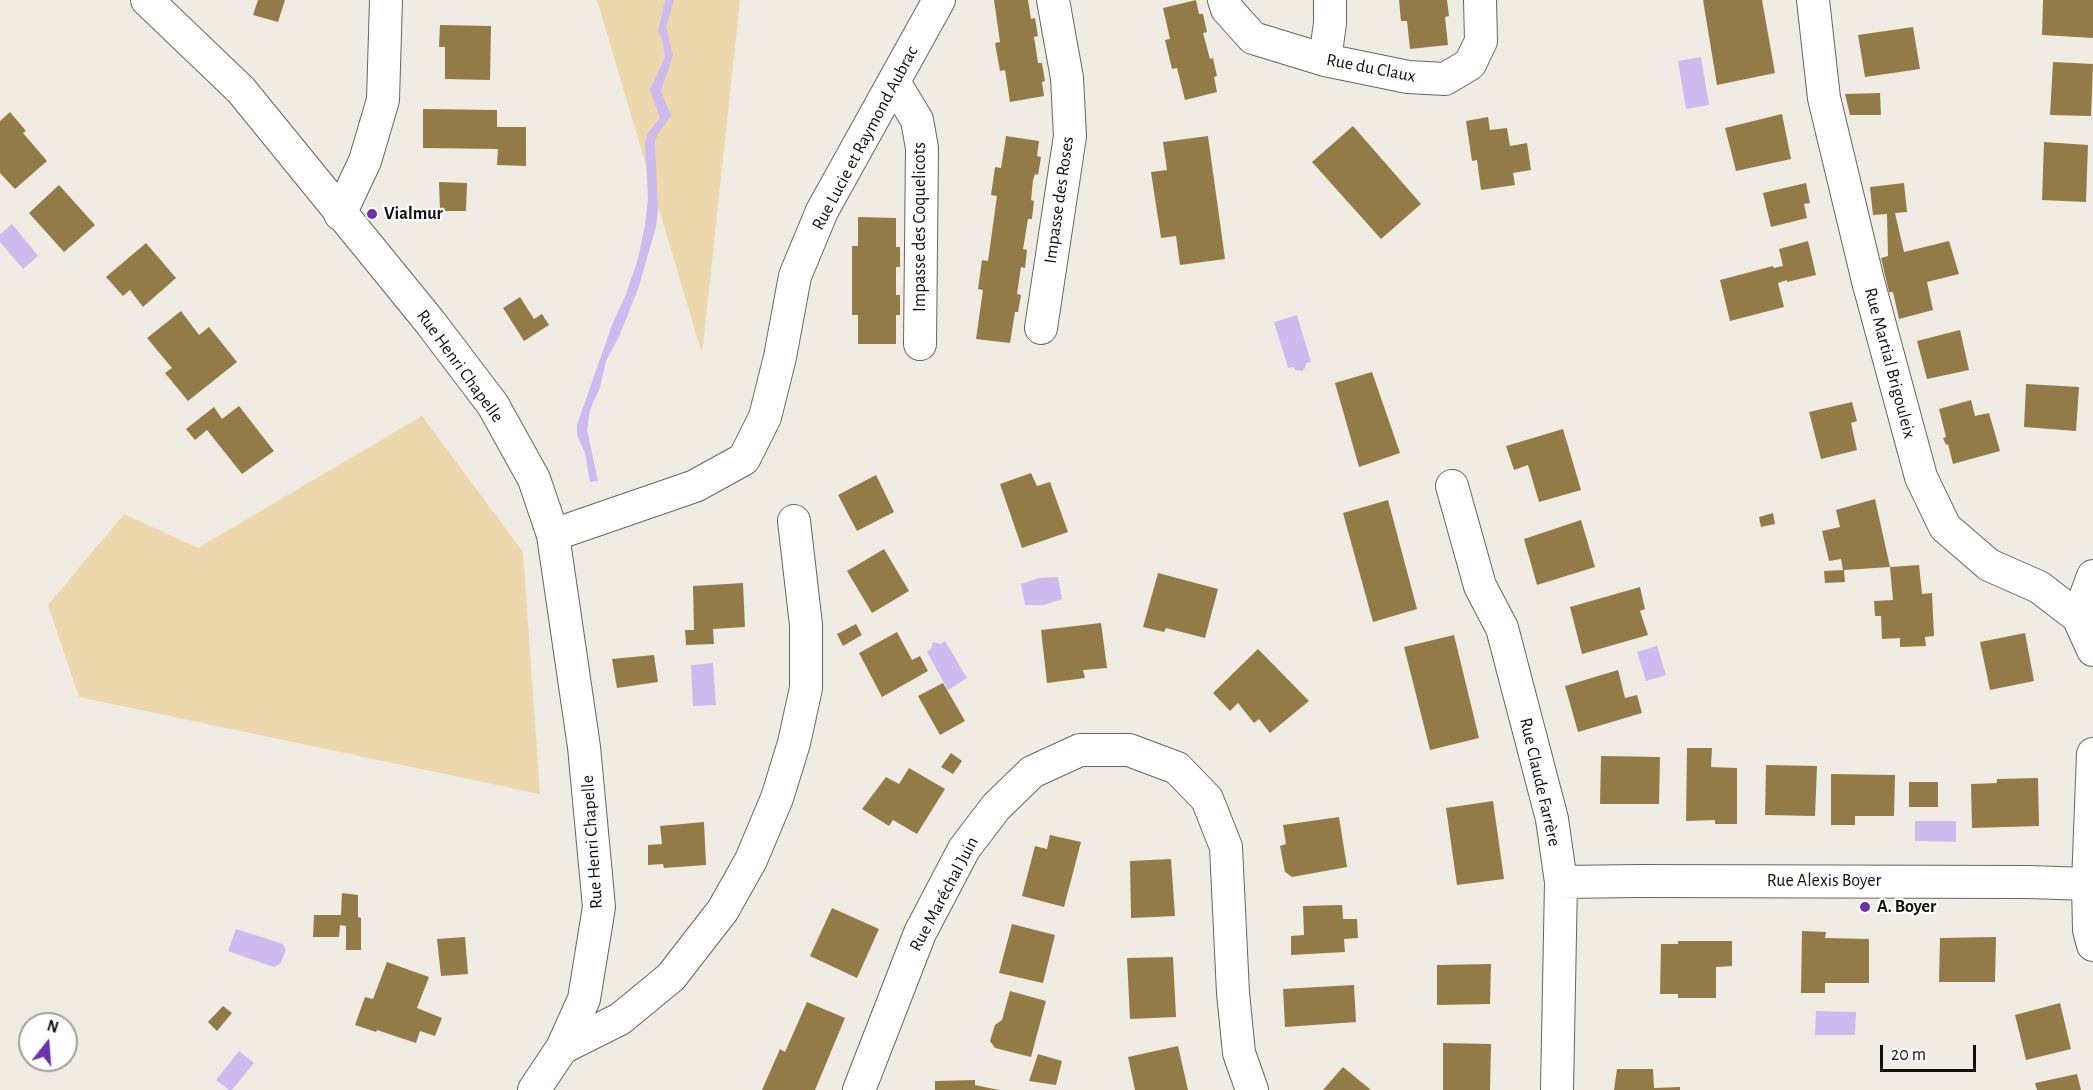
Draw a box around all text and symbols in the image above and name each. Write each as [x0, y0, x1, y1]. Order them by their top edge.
street label: Rue Lucie et Raymond Aubrac [807, 42, 923, 234]
street label: Rue du Claux [1324, 49, 1418, 87]
street label: Impasse des Roses [1039, 135, 1079, 265]
street label: Impasse des Coquelicots [909, 142, 931, 312]
place label: Vialmur [384, 203, 443, 225]
marker: Vialmur [365, 207, 379, 221]
street label: Rue Martial Brigouleix [1859, 285, 1921, 441]
street label: Rue Henri Chapelle [412, 305, 508, 427]
street label: Rue Claude Farrère [1515, 716, 1565, 848]
street label: Rue Henri Chapelle [577, 774, 607, 910]
street label: Rue Maréchal Juin [905, 833, 983, 955]
street label: Rue Alexis Boyer [1767, 870, 1881, 892]
place label: A. Boyer [1877, 896, 1936, 918]
marker: A. Boyer [1858, 900, 1872, 914]
north arrow [18, 1012, 78, 1072]
text: N [45, 1017, 60, 1036]
scale bar [1883, 1033, 1979, 1071]
text: 20 m [1891, 1046, 1926, 1064]

